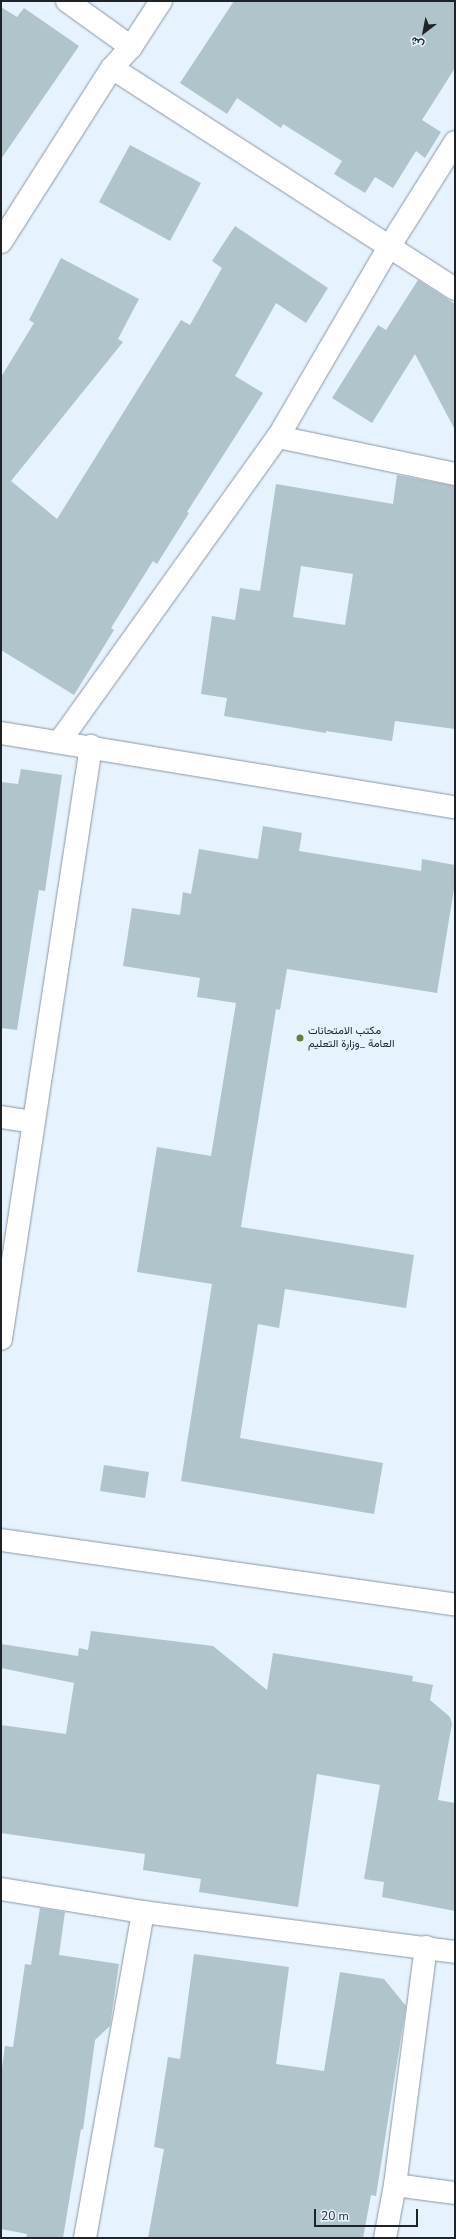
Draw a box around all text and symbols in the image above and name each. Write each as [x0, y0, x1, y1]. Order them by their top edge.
north arrow [404, 12, 444, 52]
text: ش [408, 33, 427, 52]
place label: مكتب الامتحانات العامة _وزارة التعليم [308, 1025, 395, 1051]
marker: مكتب الامتحانات العامة _وزارة التعليم [295, 1033, 305, 1043]
scale bar [316, 2201, 420, 2227]
text: 20 m [321, 2208, 349, 2224]

